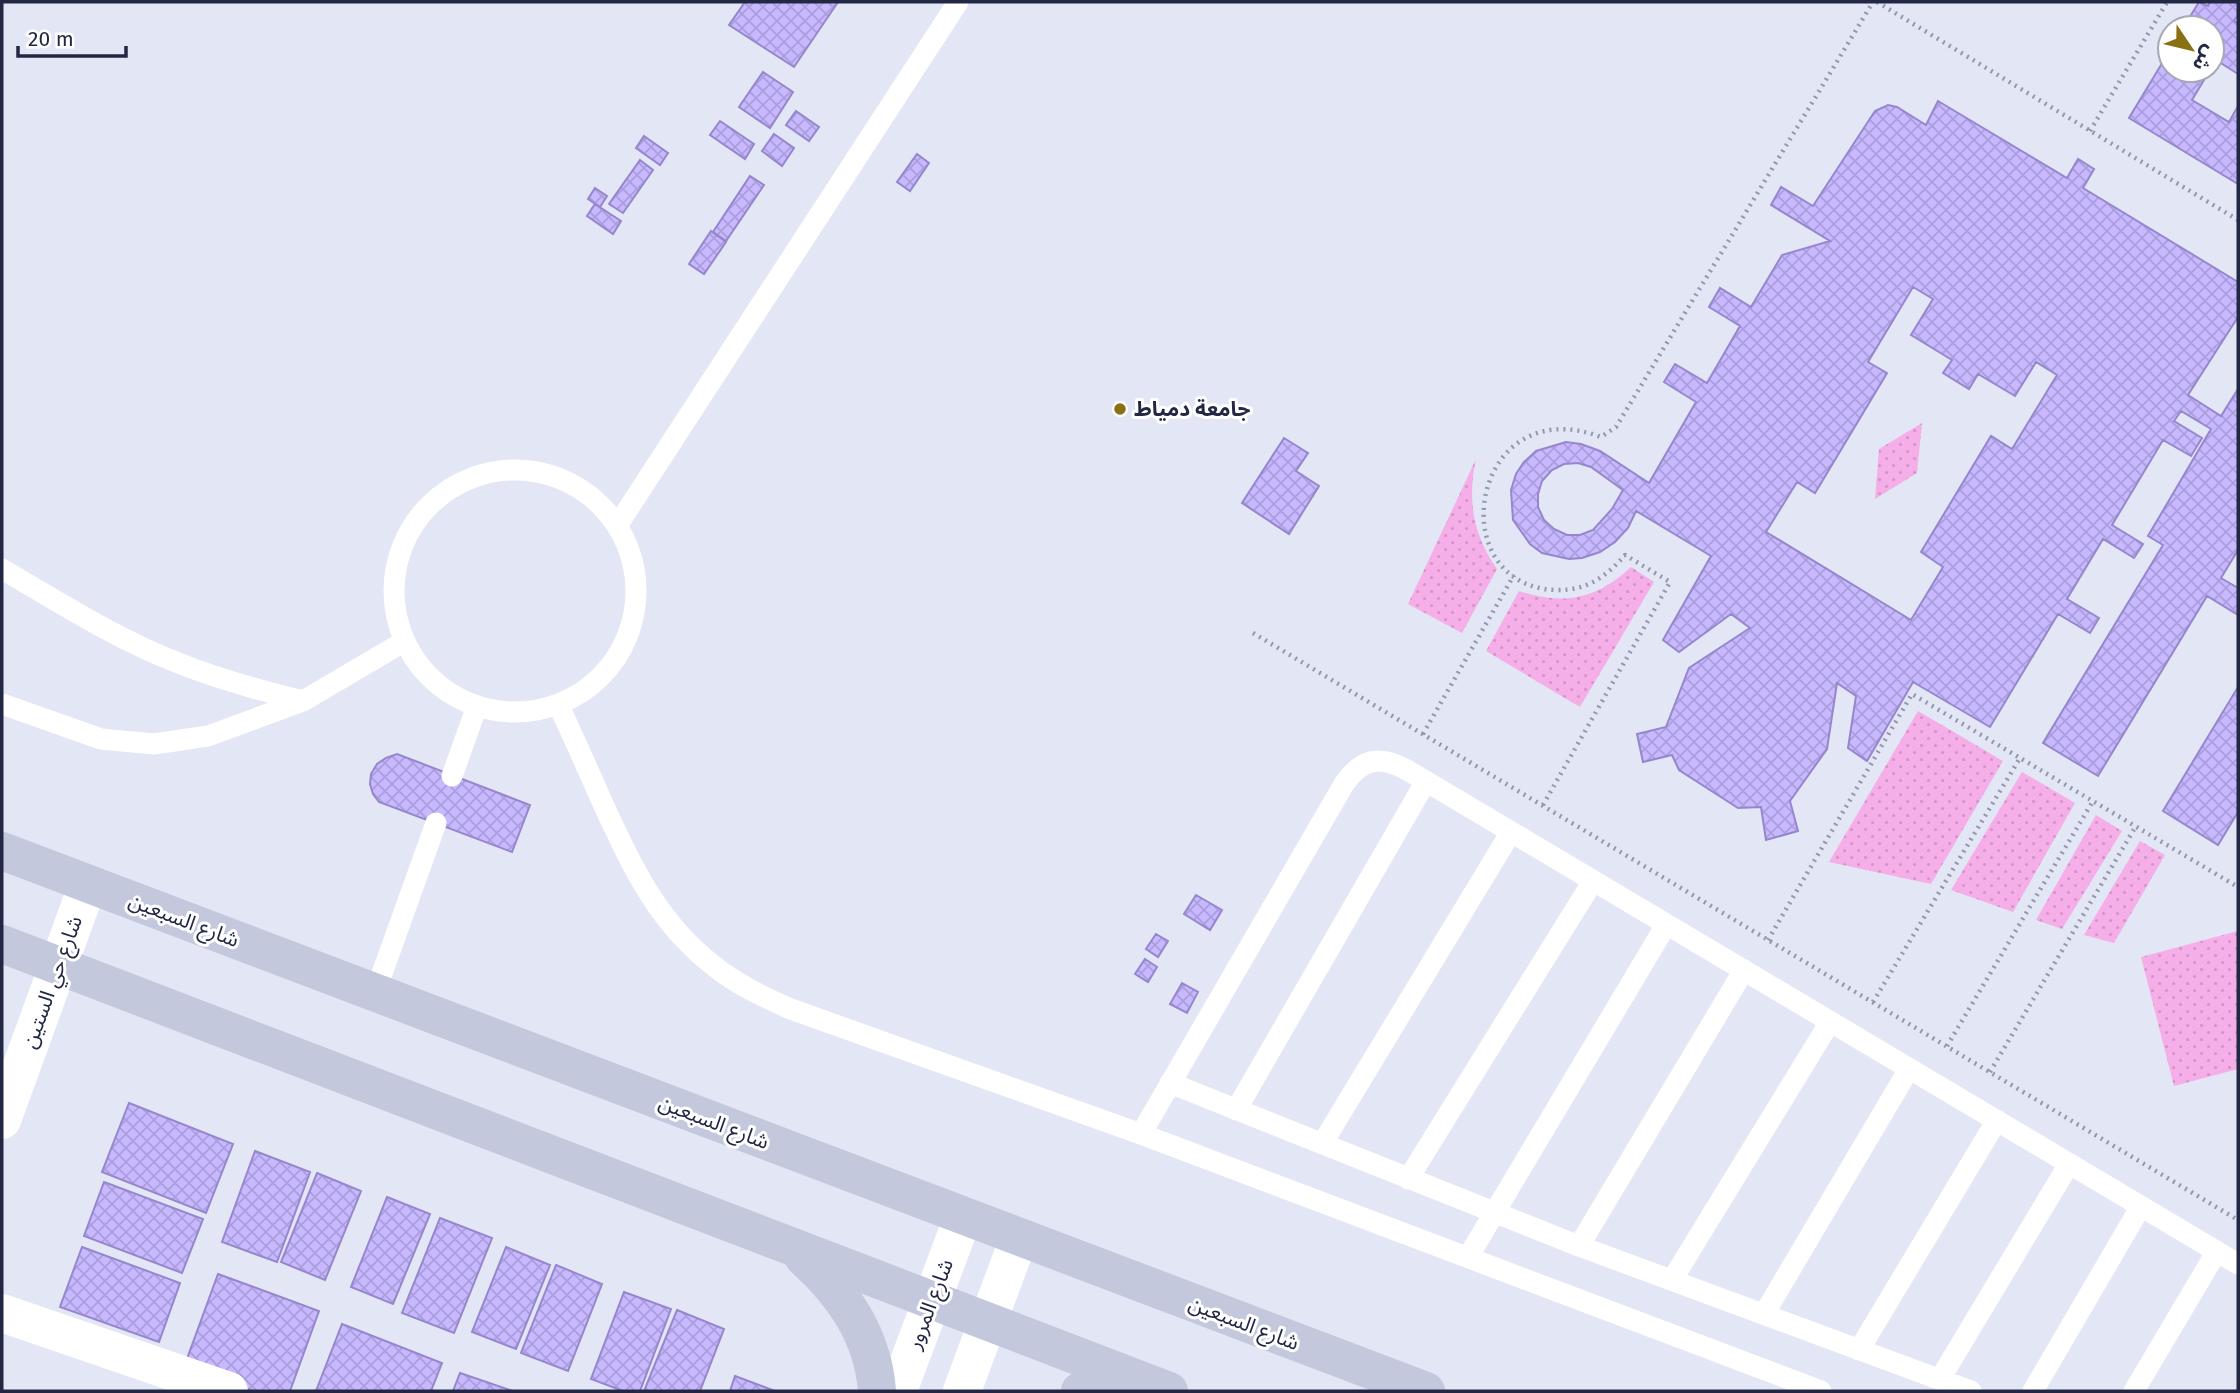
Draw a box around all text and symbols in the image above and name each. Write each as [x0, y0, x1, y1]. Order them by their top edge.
scale bar [18, 14, 126, 58]
north arrow [2156, 14, 2226, 84]
text: 20 m [28, 26, 74, 52]
text: ش [2188, 41, 2221, 76]
place label: جامعة دمياط [1134, 396, 1250, 422]
marker: جامعة دمياط [1112, 401, 1128, 417]
street label: شارع السبعين [124, 887, 243, 955]
street label: شارع حي الستين [16, 912, 91, 1053]
street label: شارع السبعين [654, 1089, 773, 1157]
street label: شارع المرور [901, 1255, 961, 1354]
street label: شارع السبعين [1184, 1290, 1303, 1358]

